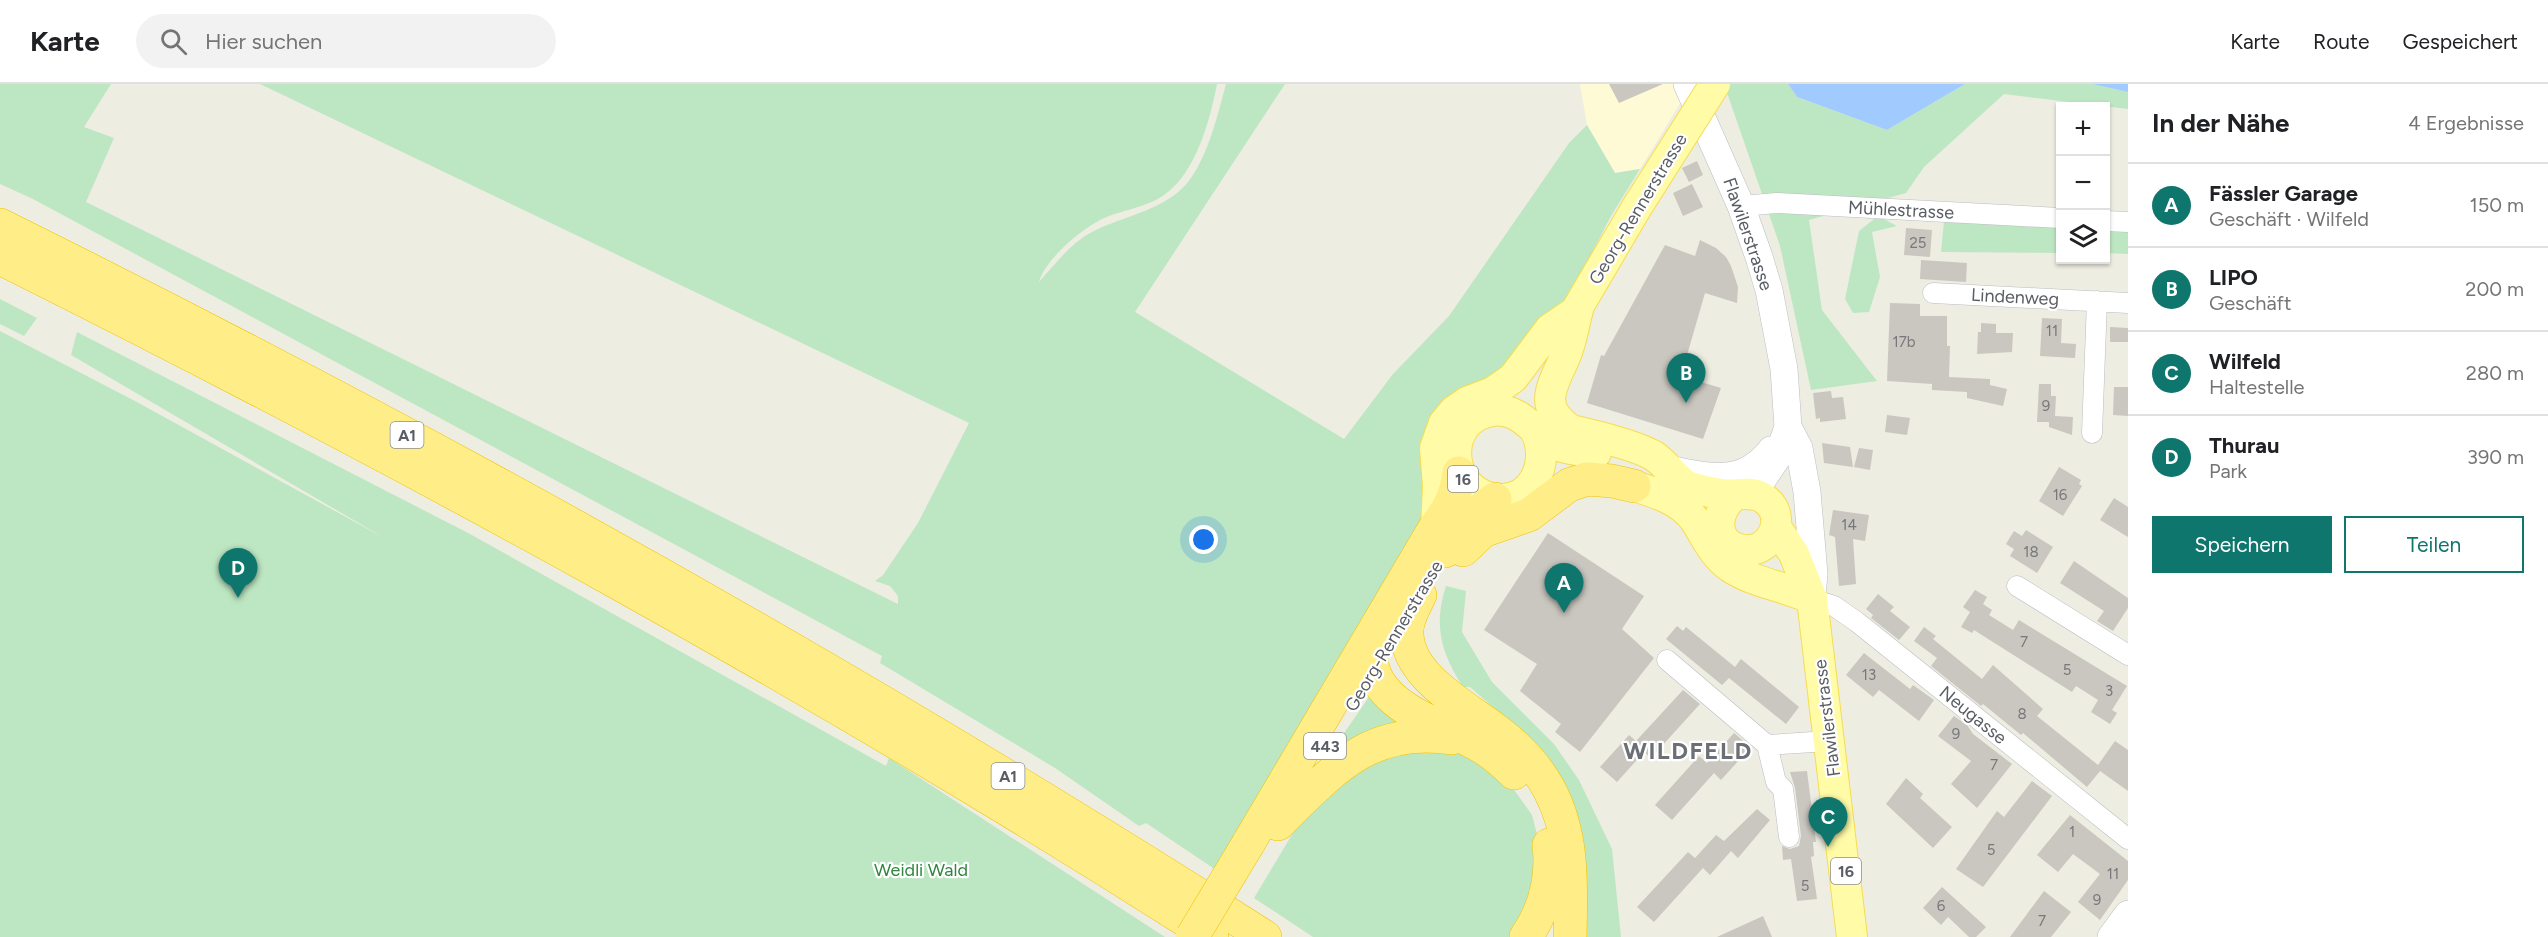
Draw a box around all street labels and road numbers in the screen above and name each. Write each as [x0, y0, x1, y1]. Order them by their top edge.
street label: Georg-Rennerstrasse [1584, 129, 1692, 288]
street label: Flawilerstrasse [1718, 175, 1778, 294]
street label: Mühlestrasse [1847, 196, 1955, 224]
street label: Lindenweg [1970, 284, 2060, 310]
road number: A1 [390, 422, 424, 448]
road number: 16 [1448, 466, 1478, 492]
street label: Georg-Rennerstrasse [1340, 556, 1448, 715]
street label: Flawilerstrasse [1809, 658, 1845, 778]
street label: Neugasse [1935, 681, 2011, 749]
road number: 443 [1304, 733, 1346, 759]
road number: A1 [992, 763, 1024, 789]
road number: 16 [1831, 858, 1861, 884]

